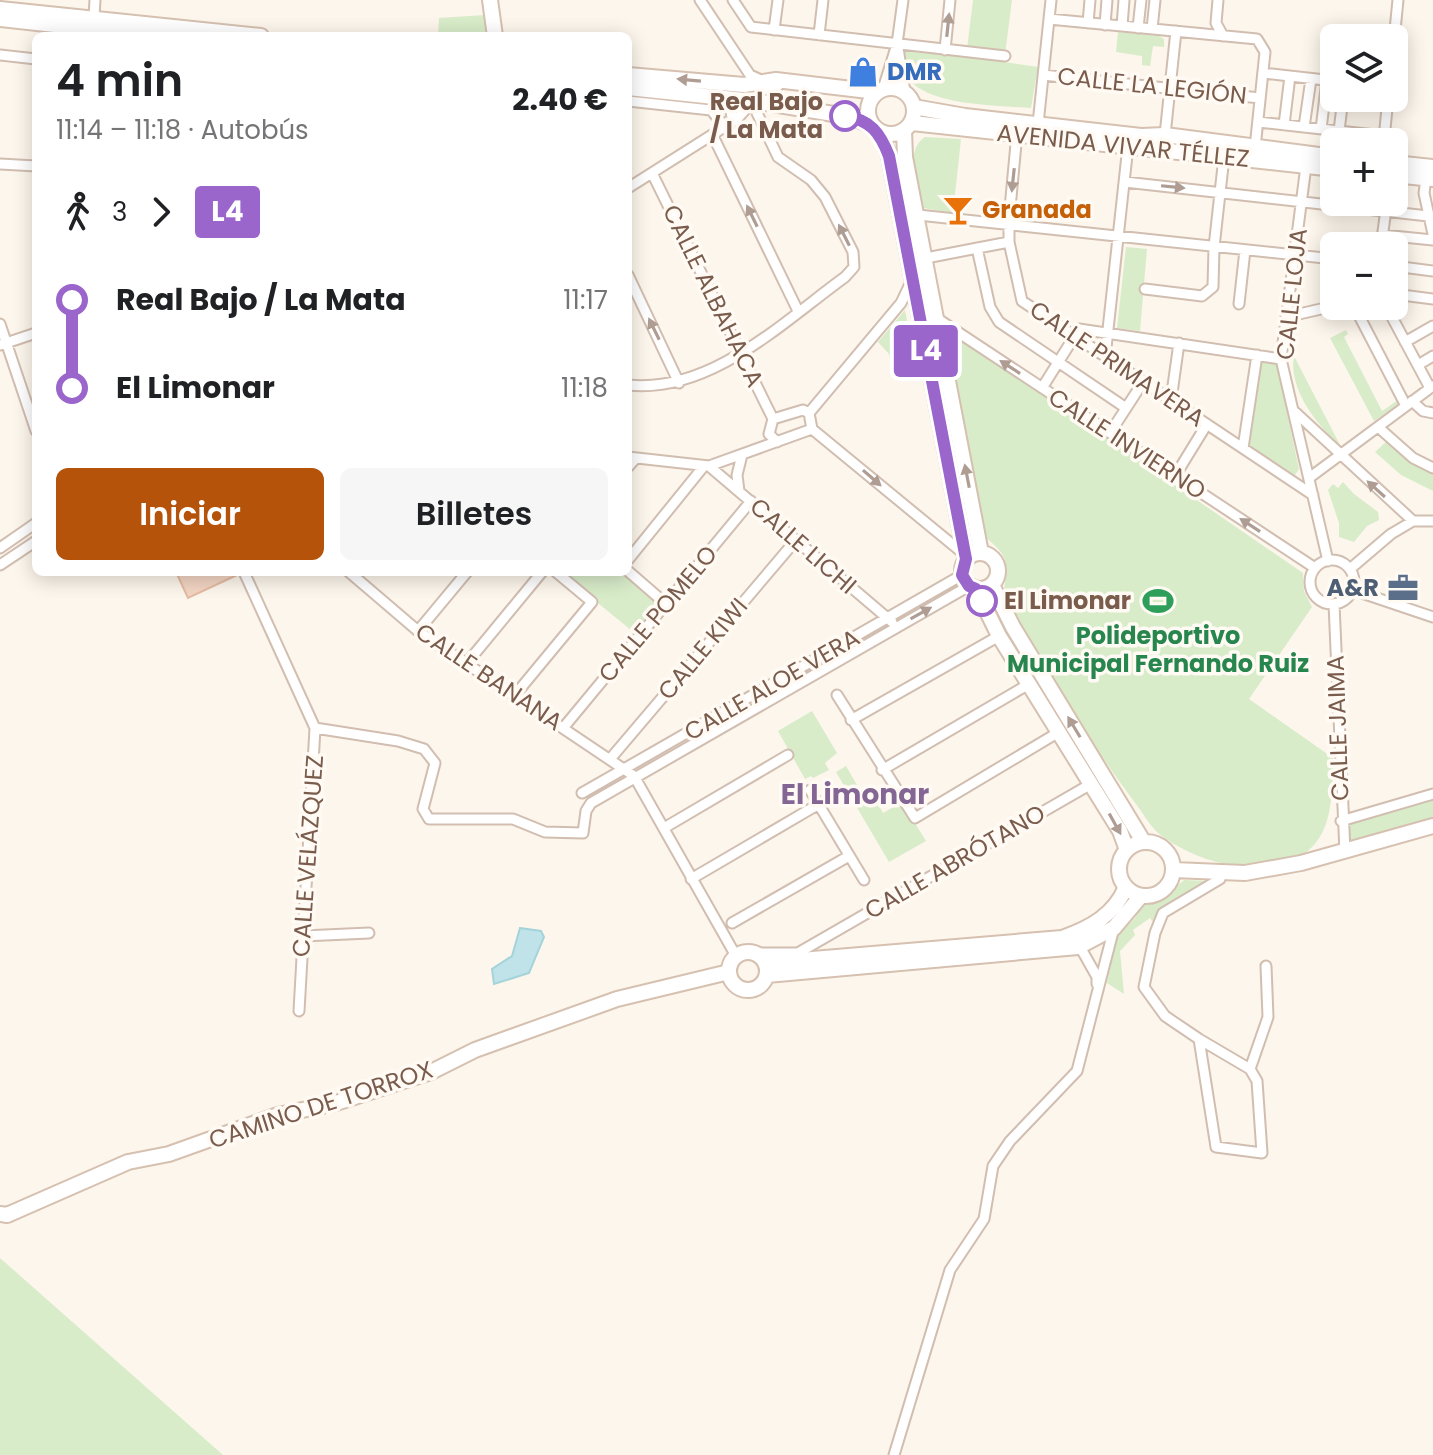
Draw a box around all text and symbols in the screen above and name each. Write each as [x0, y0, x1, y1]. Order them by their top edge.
one-way arrow [941, 12, 954, 37]
map controls [1320, 24, 1408, 320]
button: layers [1320, 24, 1408, 112]
text: 4 min [56, 50, 183, 111]
shop icon: DMR [846, 55, 880, 89]
place label: DMR [887, 55, 942, 88]
street label: CALLE LA LEGIÓN [1056, 59, 1248, 112]
one-way arrow [676, 73, 701, 86]
text: 2.40 € [512, 78, 608, 121]
place label: Real Bajo / La Mata [710, 85, 823, 146]
marker: Real Bajo / La Mata [830, 101, 860, 131]
text: 11:14 – 11:18 · Autobús [56, 112, 309, 148]
street label: AVENIDA VIVAR TÉLLEZ [995, 116, 1251, 175]
button: + [1320, 128, 1408, 216]
one-way arrow [1006, 168, 1019, 193]
one-way arrow [1160, 181, 1185, 194]
icon: walk [56, 190, 100, 234]
icon: forward [139, 190, 183, 234]
text: L4 [211, 192, 244, 231]
bar icon: Granada [941, 193, 975, 227]
place label: Granada [982, 193, 1092, 226]
text: 3 [112, 194, 127, 230]
street label: CALLE ALBAHACA [655, 199, 772, 392]
one-way arrow [745, 205, 759, 228]
one-way arrow [838, 223, 851, 246]
street label: CALLE LOJA [1268, 226, 1315, 361]
button: − [1320, 232, 1408, 320]
text: Real Bajo / La Mata [116, 278, 406, 321]
text: 11:17 [563, 282, 608, 318]
street label: CALLE PRIMAVERA [1023, 293, 1211, 434]
one-way arrow [647, 317, 661, 341]
line badge: L4 [890, 325, 962, 377]
text: L4 [910, 331, 942, 370]
one-way arrow [999, 360, 1021, 375]
text: El Limonar [116, 366, 275, 409]
text: 11:18 [561, 370, 608, 406]
street label: CALLE INVIERNO [1042, 380, 1212, 507]
one-way arrow [961, 463, 973, 488]
button: Iniciar [56, 468, 324, 560]
button: Billetes [340, 468, 608, 560]
one-way arrow [862, 469, 882, 486]
one-way arrow [1367, 480, 1386, 498]
street label: CALLE LICHI [743, 490, 864, 601]
one-way arrow [1240, 518, 1261, 533]
street label: CALLE POMELO [591, 538, 725, 689]
place label: A&R [1327, 571, 1379, 604]
office icon: A&R [1386, 571, 1420, 605]
place label: El Limonar [1004, 584, 1131, 617]
sports icon: Polideportivo Municipal Fernando Ruiz [1141, 584, 1175, 618]
marker: El Limonar [967, 586, 997, 616]
street label: CALLE KIWI [650, 591, 755, 707]
one-way arrow [910, 606, 932, 620]
street label: CALLE BANANA [409, 615, 569, 738]
place label: Polideportivo Municipal Fernando Ruiz [1007, 619, 1309, 680]
street label: CALLE ALOE VERA [678, 621, 866, 748]
street label: CALLE JAIMA [1318, 655, 1357, 801]
one-way arrow [1067, 716, 1081, 738]
street label: CALLE VELÁZQUEZ [284, 754, 331, 958]
district label: El Limonar [781, 775, 929, 814]
street label: CALLE ABRÓTANO [858, 796, 1051, 927]
one-way arrow [1108, 813, 1122, 836]
street label: CAMINO DE TORROX [205, 1053, 437, 1156]

